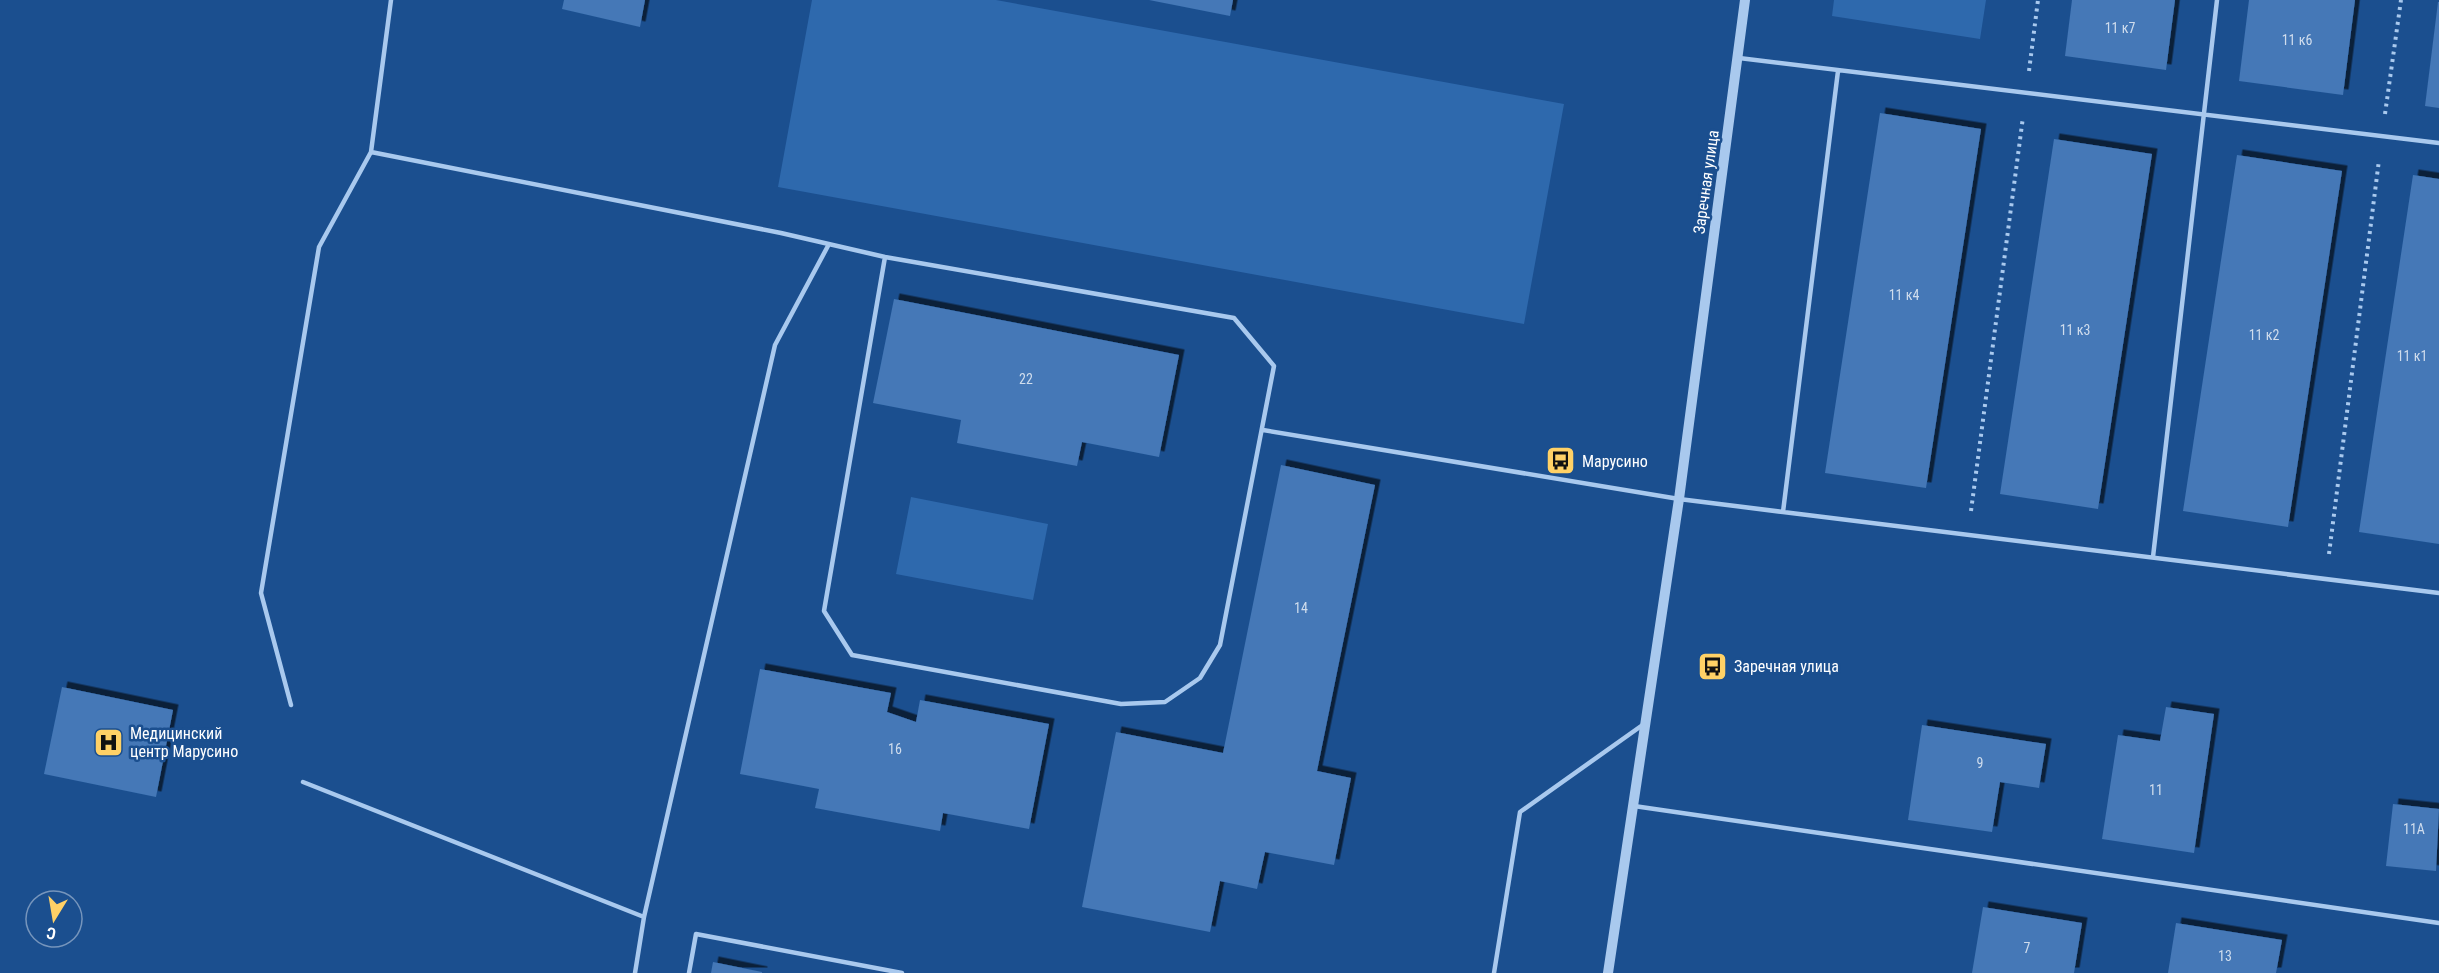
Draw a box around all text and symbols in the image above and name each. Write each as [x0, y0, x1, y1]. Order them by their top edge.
house number: 11 к7 [2105, 20, 2135, 36]
house number: 11 к6 [2282, 32, 2312, 48]
street label: Заречная улица [1689, 129, 1723, 235]
house number: 11 к4 [1889, 287, 1919, 303]
house number: 11 к3 [2060, 322, 2090, 338]
house number: 11 к2 [2249, 327, 2279, 343]
house number: 11 к1 [2397, 348, 2427, 364]
house number: 22 [1019, 371, 1033, 387]
bus stop icon: Марусино [1545, 445, 1577, 477]
place label: Марусино [1582, 452, 1648, 471]
house number: 14 [1294, 600, 1308, 616]
bus stop icon: Заречная улица [1697, 650, 1729, 682]
place label: Заречная улица [1734, 657, 1839, 676]
place label: Медицинский центр Марусино [130, 724, 238, 761]
hospital icon: Медицинский центр Марусино [93, 726, 125, 758]
house number: 16 [888, 741, 902, 757]
house number: 9 [1977, 755, 1983, 771]
house number: 11 [2149, 782, 2163, 798]
house number: 11А [2403, 821, 2425, 837]
north arrow [24, 889, 84, 949]
text: С [45, 923, 58, 943]
house number: 7 [2024, 940, 2031, 956]
house number: 13 [2218, 948, 2232, 964]

